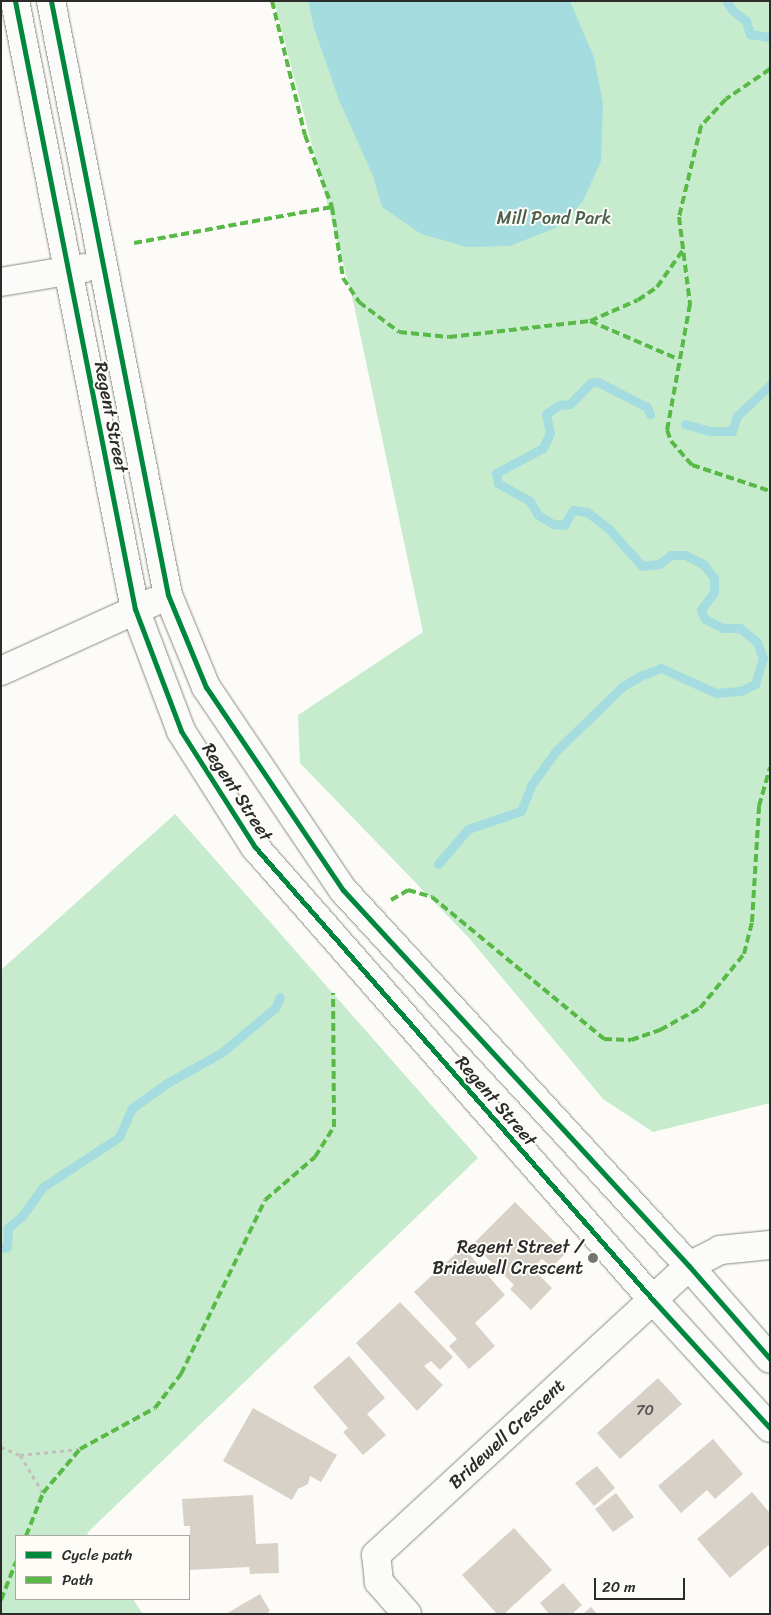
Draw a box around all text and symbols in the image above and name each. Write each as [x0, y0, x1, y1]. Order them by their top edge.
park label: Mill Pond Park [496, 207, 612, 229]
street label: Regent Street [90, 360, 132, 474]
street label: Regent Street [197, 739, 277, 845]
street label: Regent Street [451, 1051, 541, 1151]
place label: Regent Street / Bridewell Crescent [433, 1237, 583, 1280]
marker: Regent Street / Bridewell Crescent [587, 1252, 599, 1264]
street label: Bridewell Crescent [445, 1375, 569, 1493]
house number: 70 [636, 1402, 654, 1420]
legend [15, 1535, 190, 1600]
text: Cycle path [62, 1542, 132, 1568]
text: Path [62, 1567, 93, 1593]
scale bar [596, 1568, 687, 1600]
text: 20 m [602, 1574, 636, 1600]

